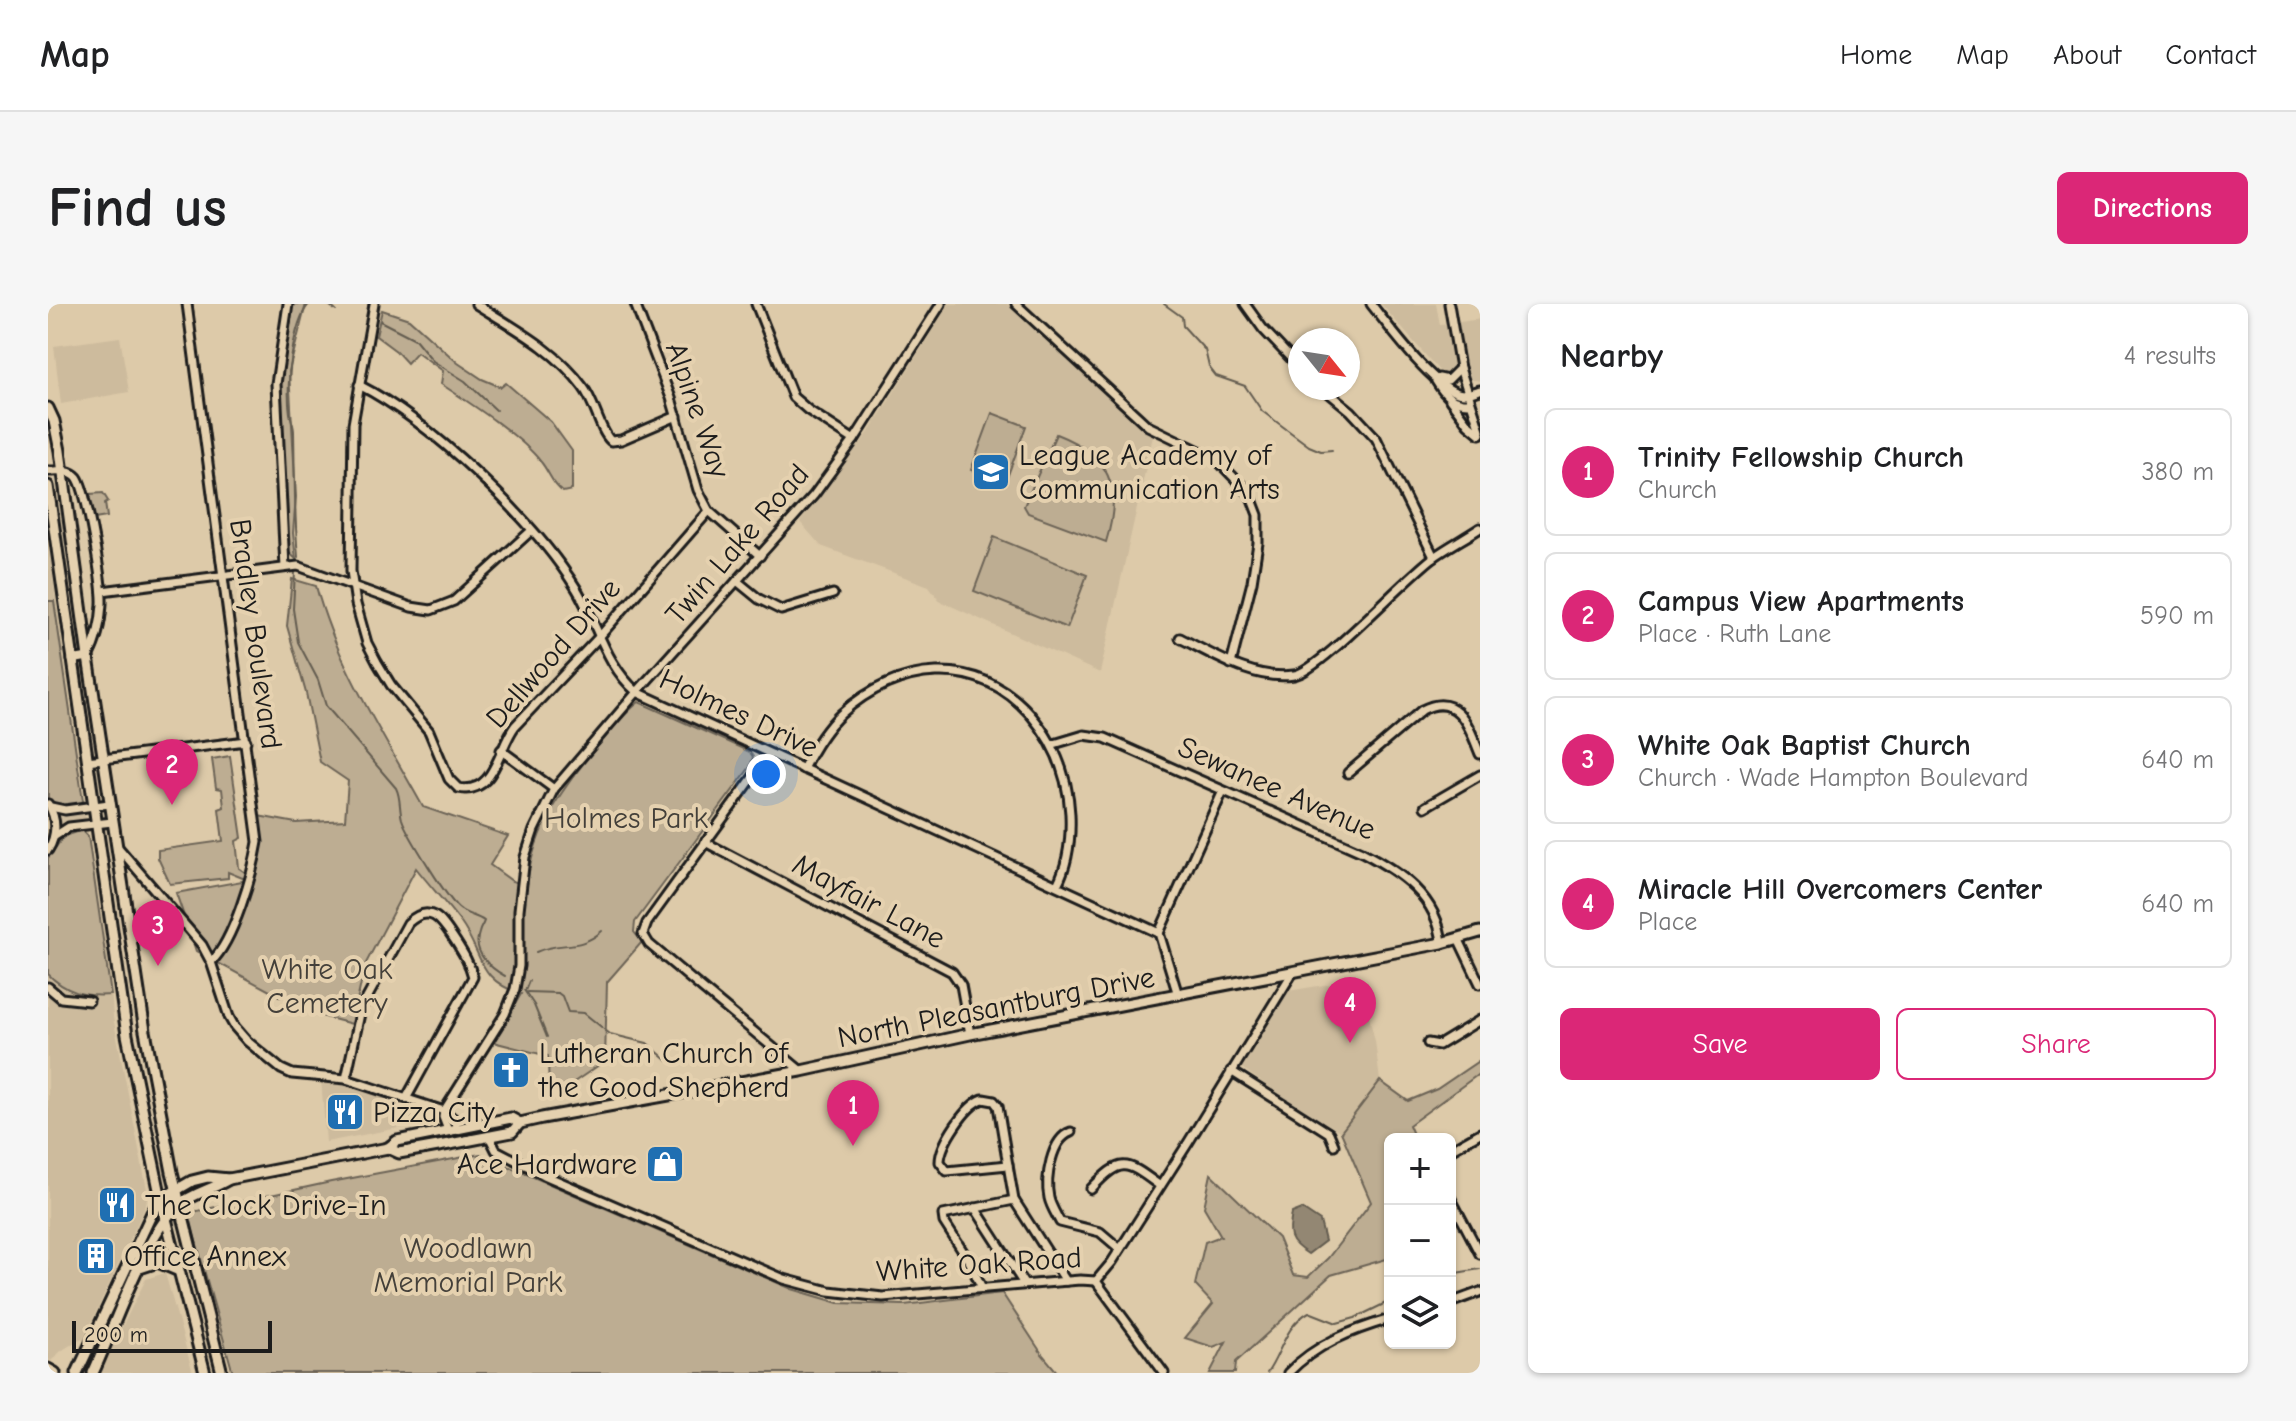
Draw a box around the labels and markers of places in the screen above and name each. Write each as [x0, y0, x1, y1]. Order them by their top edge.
place label: League Academy of Communication Arts [1019, 438, 1280, 507]
school or university icon: League Academy of Communication Arts [970, 451, 1012, 493]
pin: 2 [146, 739, 198, 805]
pin: 3 [132, 900, 184, 966]
pin: 4 [1324, 977, 1376, 1043]
place label: Lutheran Church of the Good Shepherd [537, 1036, 789, 1105]
church icon: Lutheran Church of the Good Shepherd [490, 1049, 532, 1091]
pin: 1 [827, 1080, 879, 1146]
restaurant icon: Pizza City [324, 1091, 366, 1133]
place label: Pizza City [373, 1095, 495, 1130]
shop icon: Ace Hardware [644, 1143, 686, 1185]
place label: Ace Hardware [457, 1147, 637, 1182]
restaurant icon: The Clock Drive-In [96, 1184, 138, 1226]
place label: The Clock Drive-In [145, 1188, 387, 1223]
building icon: Office Annex [75, 1235, 117, 1277]
place label: Office Annex [124, 1239, 287, 1274]

